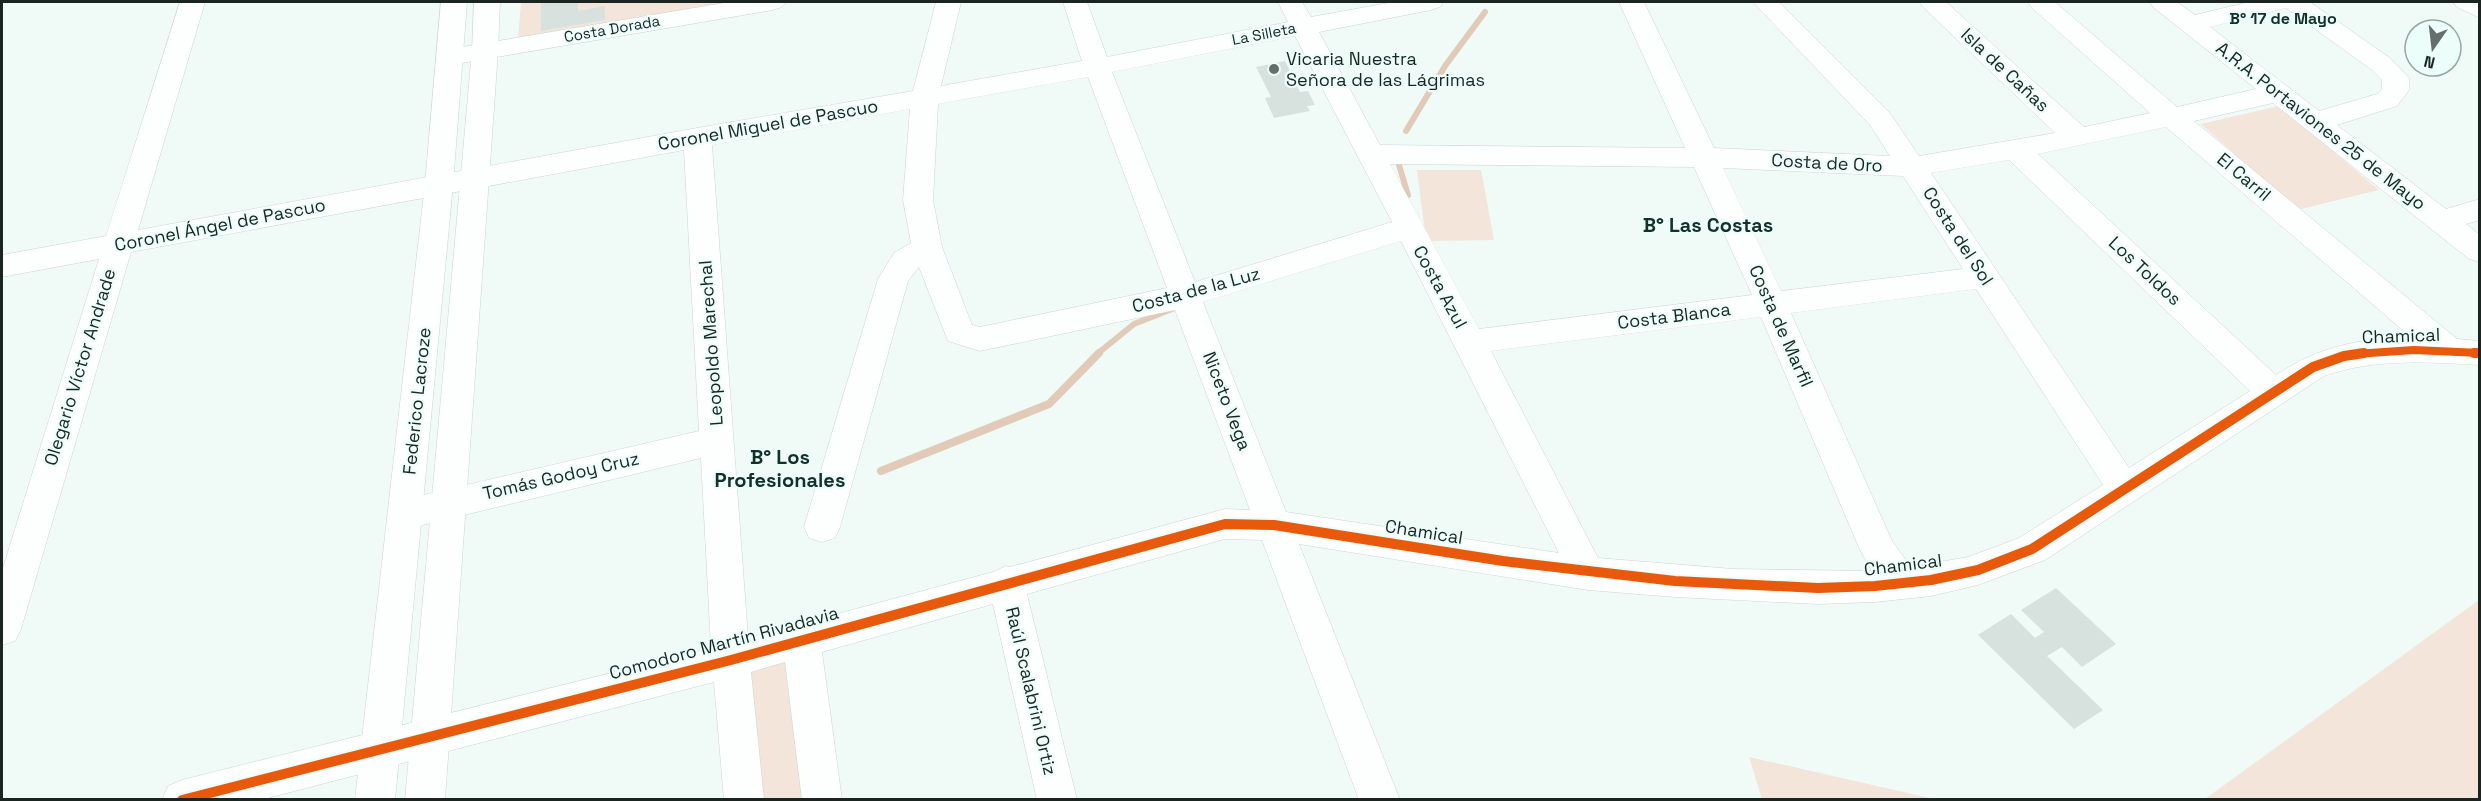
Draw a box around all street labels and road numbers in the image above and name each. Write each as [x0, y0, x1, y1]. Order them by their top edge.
street label: Costa Dorada [562, 11, 662, 46]
street label: La Silleta [1230, 18, 1298, 49]
street label: Isla de Cañas [1956, 23, 2054, 117]
street label: A.R.A. Portaviones 25 de Mayo [2212, 36, 2431, 215]
street label: Coronel Miguel de Pascuo [656, 94, 880, 155]
street label: El Carril [2213, 147, 2276, 206]
street label: Costa de Oro [1771, 148, 1883, 177]
street label: Costa del Sol [1918, 182, 1999, 289]
street label: Coronel Ángel de Pascuo [112, 193, 327, 256]
street label: Los Toldos [2104, 231, 2186, 310]
street label: Costa Azul [1408, 241, 1473, 332]
street label: Leopoldo Marechal [693, 260, 728, 426]
street label: Costa de la Luz [1129, 261, 1262, 318]
street label: Costa de Marfil [1744, 261, 1819, 390]
street label: Olegario Víctor Andrade [39, 266, 120, 468]
street label: Costa Blanca [1616, 297, 1732, 334]
street label: Chamical [2361, 323, 2441, 348]
street label: Federico Lacroze [397, 326, 436, 476]
street label: Niceto Vega [1198, 348, 1257, 453]
street label: Tomás Godoy Cruz [480, 446, 641, 505]
street label: Chamical [1384, 514, 1465, 549]
street label: Chamical [1863, 548, 1943, 581]
street label: Comodoro Martín Rivadavia [607, 601, 841, 684]
street label: Raúl Scalabrini Ortiz [1001, 604, 1062, 777]

